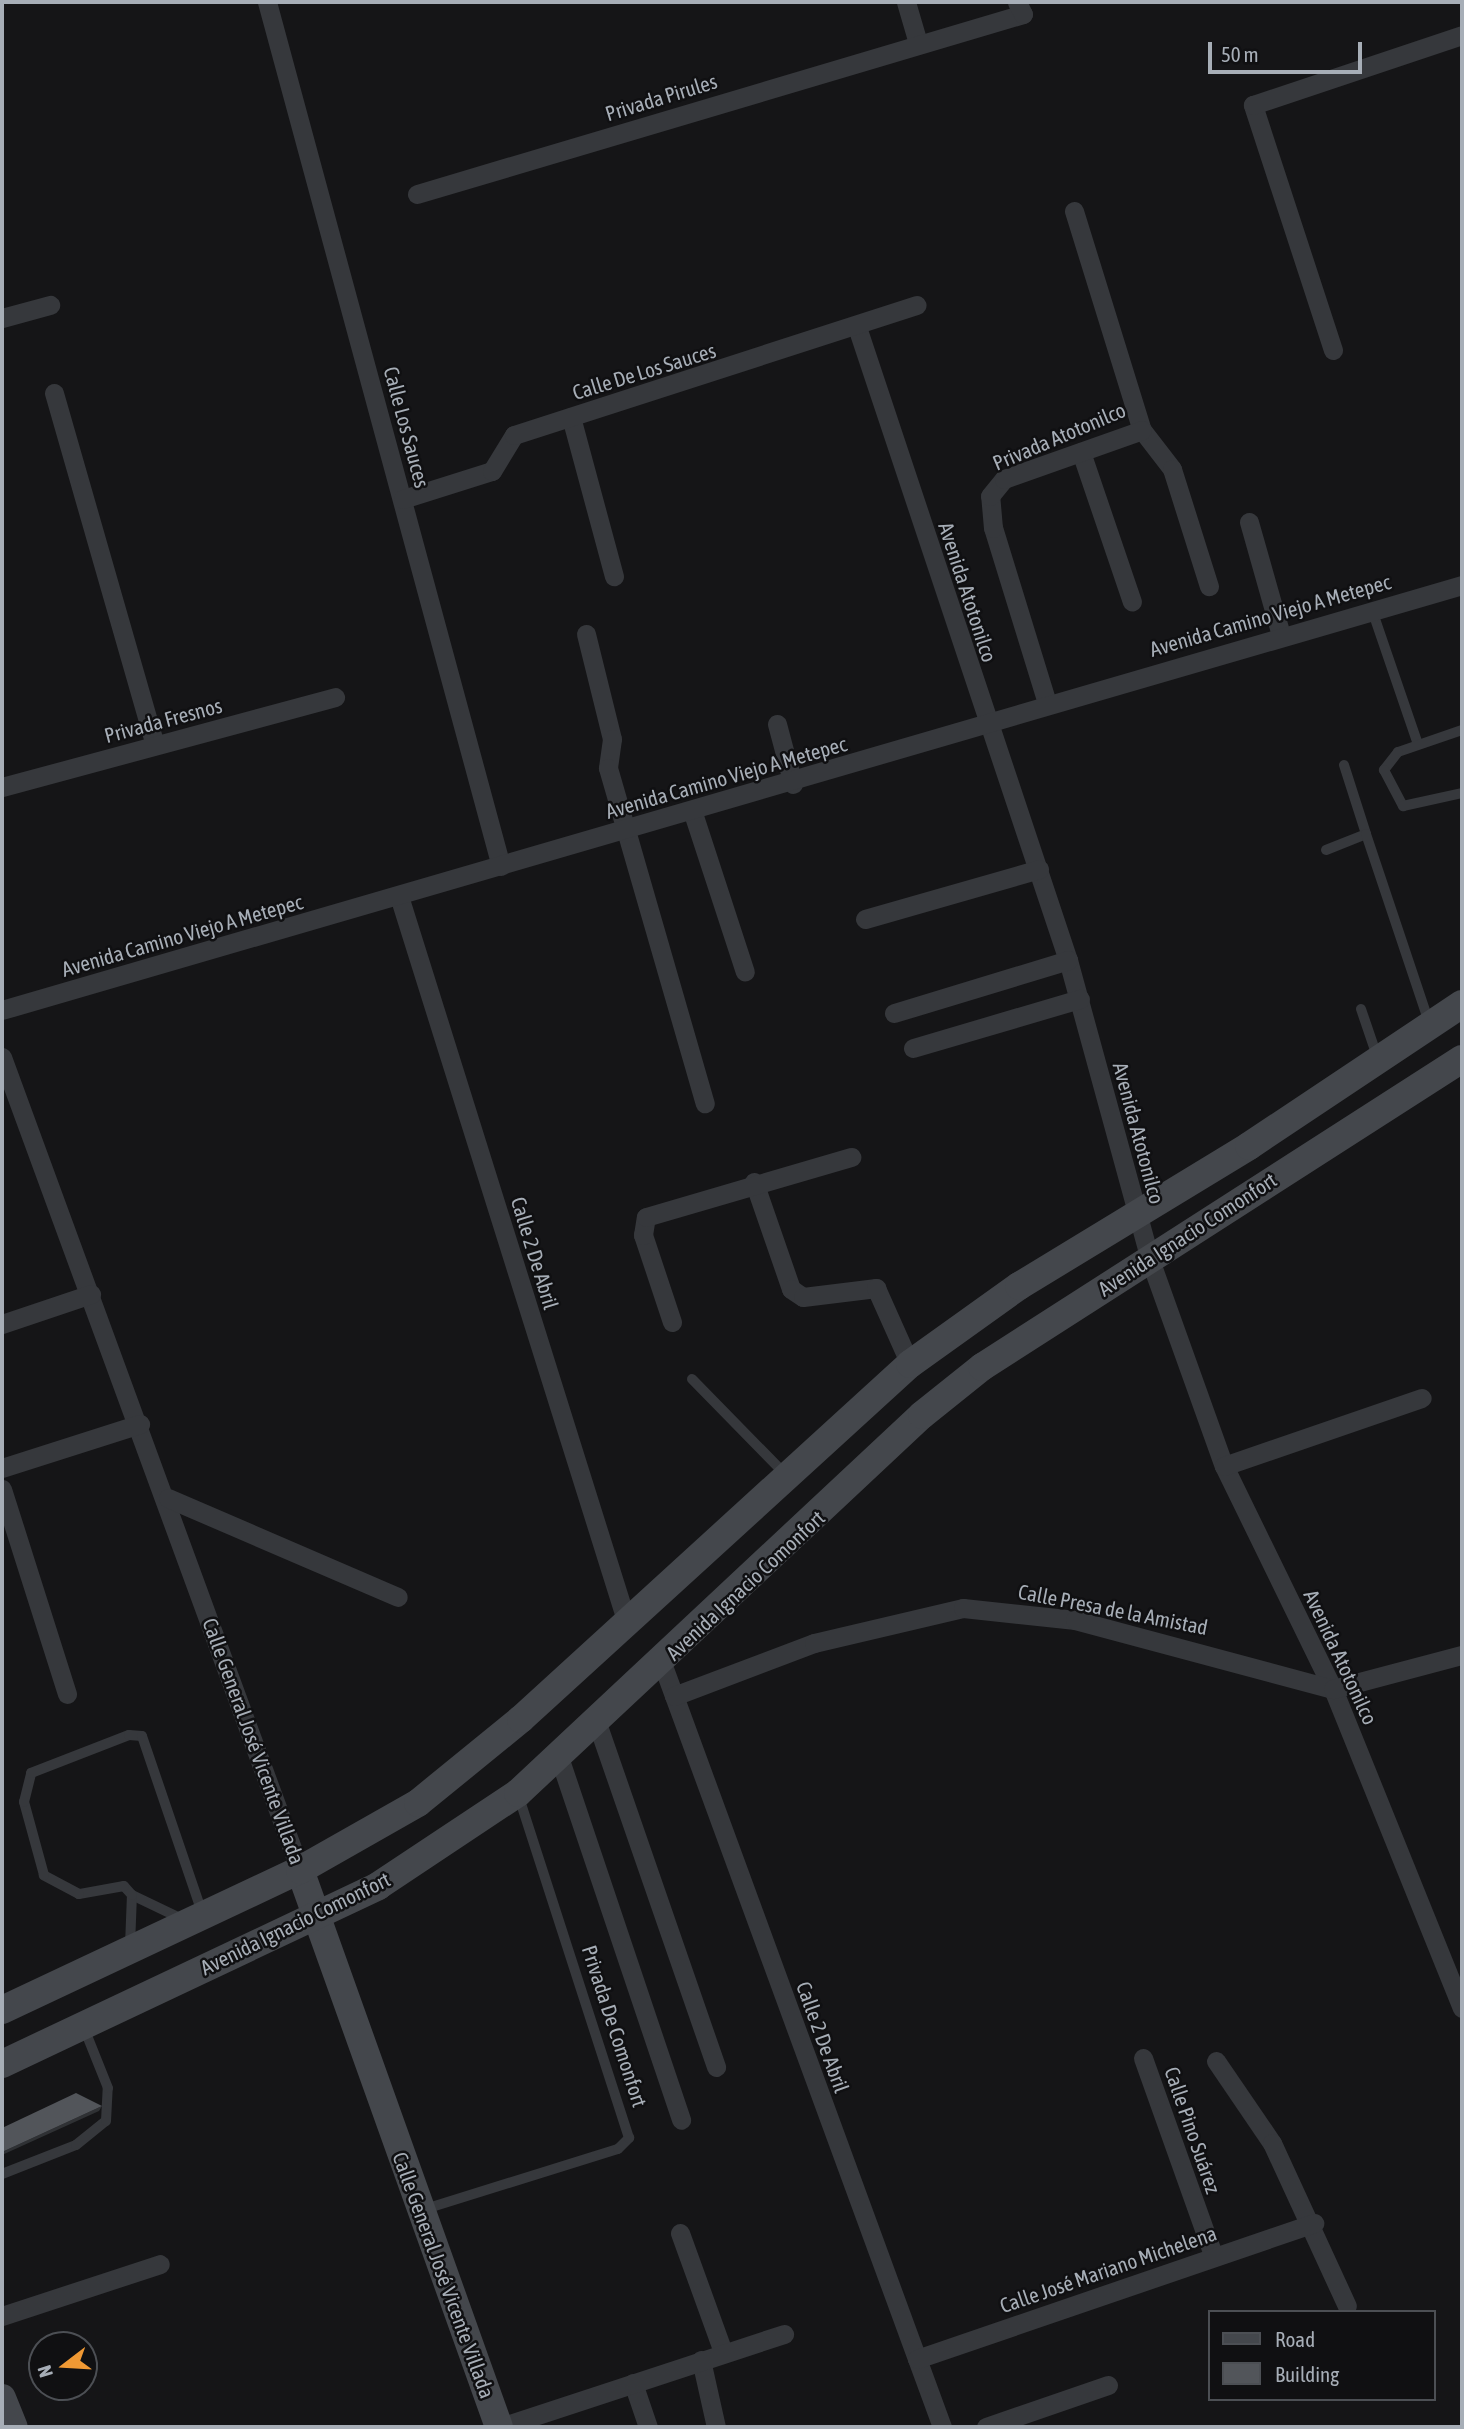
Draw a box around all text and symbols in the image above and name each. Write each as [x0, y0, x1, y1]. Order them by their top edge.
scale bar [1212, 28, 1366, 72]
text: 50 m [1221, 42, 1259, 66]
street label: Privada Pirules [602, 68, 720, 126]
street label: Calle De Los Sauces [569, 337, 719, 405]
street label: Calle Los Sauces [379, 364, 435, 490]
street label: Privada Atotonilco [989, 397, 1129, 475]
street label: Avenida Atotonilco [934, 519, 1002, 665]
street label: Avenida Camino Viejo A Metepec [1147, 569, 1393, 661]
street label: Privada Fresnos [101, 692, 225, 748]
street label: Avenida Camino Viejo A Metepec [603, 731, 849, 823]
street label: Avenida Camino Viejo A Metepec [59, 889, 305, 981]
street label: Avenida Atotonilco [1108, 1059, 1170, 1207]
street label: Avenida Ignacio Comonfort [1093, 1167, 1281, 1301]
street label: Calle 2 De Abril [506, 1194, 564, 1312]
street label: Avenida Ignacio Comonfort [660, 1505, 830, 1665]
street label: Calle Presa de la Amistad [1016, 1578, 1210, 1640]
street label: Avenida Atotonilco [1299, 1586, 1383, 1728]
street label: Calle General José Vicente Villada [198, 1615, 310, 1867]
street label: Avenida Ignacio Comonfort [196, 1866, 394, 1980]
street label: Privada De Comonfort [577, 1942, 653, 2110]
street label: Calle 2 De Abril [791, 1978, 855, 2096]
street label: Calle Pino Suárez [1160, 2063, 1226, 2197]
street label: Calle General José Vicente Villada [388, 2149, 500, 2401]
street label: Calle José Mariano Michelena [996, 2220, 1220, 2318]
legend [1208, 2310, 1436, 2401]
text: Road [1275, 2327, 1315, 2351]
north arrow [28, 2331, 98, 2401]
text: Building [1275, 2362, 1339, 2386]
text: N [33, 2363, 57, 2380]

